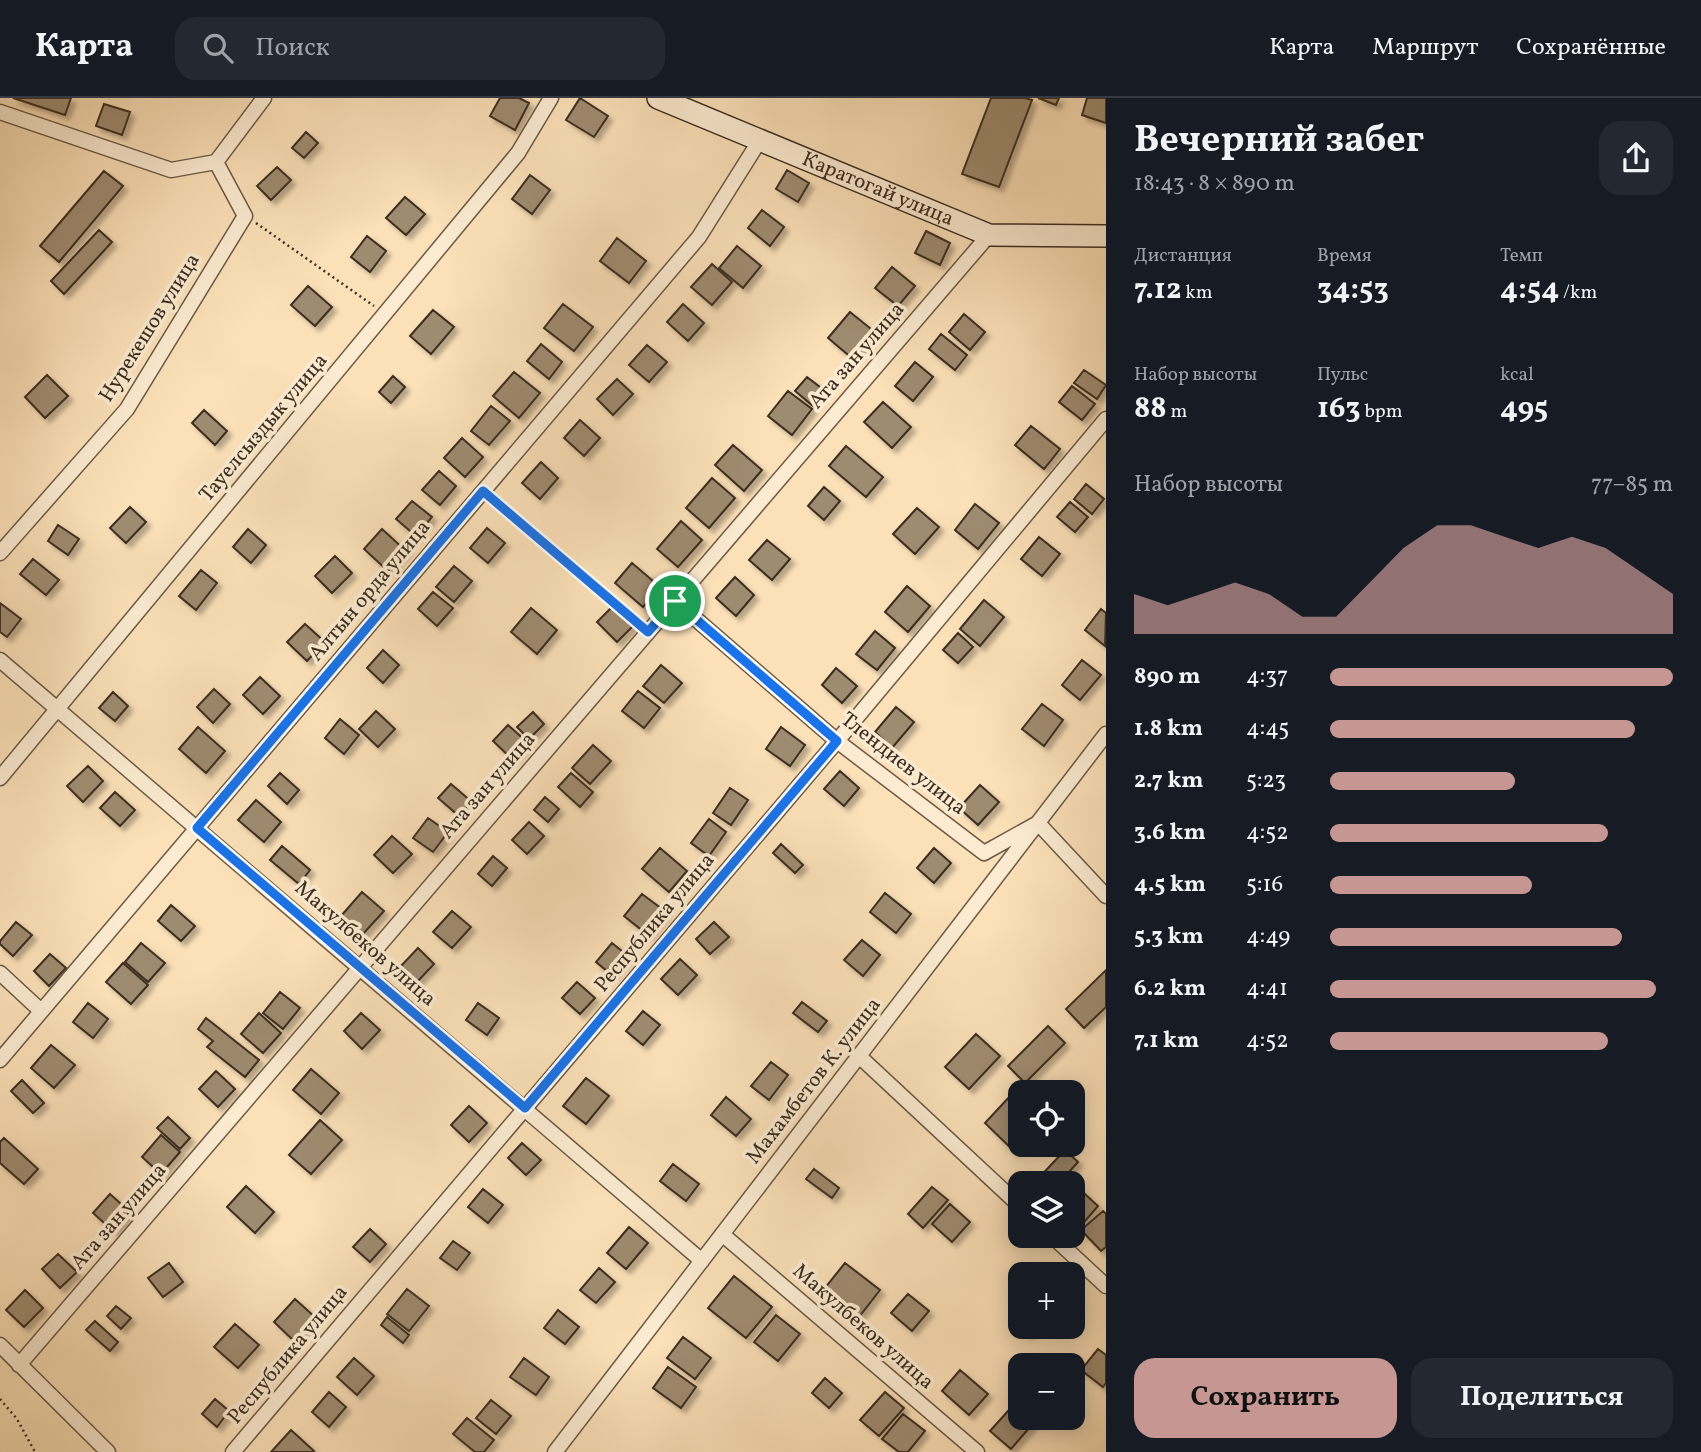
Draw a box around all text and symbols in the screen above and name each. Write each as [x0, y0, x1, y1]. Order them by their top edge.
search box [175, 17, 665, 80]
text: Карта [35, 25, 133, 71]
icon: search [199, 29, 237, 67]
text: Поиск [255, 30, 330, 66]
text: Карта [1269, 31, 1334, 65]
text: Маршрут [1372, 31, 1478, 65]
text: Сохранённые [1516, 31, 1666, 65]
text: Вечерний забег [1134, 115, 1424, 168]
button: share [1599, 121, 1673, 195]
street label: Каратогай улица [798, 145, 958, 233]
text: 18:43 · 8 × 890 m [1134, 168, 1295, 200]
text: Дистанция [1134, 243, 1232, 269]
text: Время [1317, 243, 1372, 269]
text: Темп [1500, 243, 1543, 269]
street label: Нурекешов улица [92, 248, 208, 408]
text: 7.12 [1134, 269, 1182, 311]
text: 34:53 [1317, 269, 1389, 311]
text: 4:54 [1500, 269, 1559, 311]
text: km [1182, 280, 1213, 306]
text: /km [1559, 280, 1597, 306]
street label: Ата зан улица [802, 296, 912, 416]
street label: Тауелсыздык улица [193, 347, 335, 509]
text: Набор высоты [1134, 362, 1257, 388]
text: Пульс [1317, 362, 1368, 388]
text: kcal [1500, 362, 1534, 388]
text: 88 [1134, 388, 1167, 430]
text: 163 [1317, 388, 1361, 430]
text: 495 [1500, 388, 1548, 430]
text: m [1167, 399, 1187, 425]
text: bpm [1361, 399, 1403, 425]
text: Набор высоты [1134, 469, 1283, 501]
text: 77–85 m [1591, 469, 1673, 501]
street label: Алтын орда улица [302, 514, 438, 668]
pin [645, 571, 705, 631]
icon: arrive [656, 582, 694, 620]
text: 890 m [1134, 661, 1200, 693]
text: 4:37 [1246, 661, 1288, 693]
street label: Тлендиев улица [834, 706, 972, 822]
text: 1.8 km [1134, 713, 1203, 745]
text: 4:45 [1246, 713, 1289, 745]
street label: Ата зан улица [433, 726, 543, 846]
text: 2.7 km [1134, 765, 1204, 797]
text: 5:23 [1246, 765, 1286, 797]
text: 3.6 km [1134, 817, 1206, 849]
text: 4:52 [1246, 817, 1289, 849]
street label: Республика улица [588, 847, 722, 999]
text: 4.5 km [1134, 869, 1206, 901]
text: 5:16 [1246, 869, 1283, 901]
street label: Макулбеков улица [288, 874, 442, 1014]
text: 5.3 km [1134, 921, 1204, 953]
text: 4:49 [1246, 921, 1290, 953]
text: 6.2 km [1134, 973, 1206, 1005]
text: 4:41 [1246, 973, 1288, 1005]
street label: Махамбетов К. улица [740, 992, 888, 1170]
text: 7.1 km [1134, 1025, 1199, 1057]
text: 4:52 [1246, 1025, 1289, 1057]
map controls [1008, 1080, 1085, 1430]
button: locate [1008, 1080, 1085, 1157]
street label: Ата зан улица [64, 1157, 174, 1277]
button: layers [1008, 1171, 1085, 1248]
street label: Макулбеков улица [786, 1257, 940, 1397]
button: + [1008, 1262, 1085, 1339]
street label: Республика улица [221, 1279, 355, 1431]
button: − [1008, 1353, 1085, 1430]
button: Сохранить [1134, 1358, 1397, 1438]
button: Поделиться [1411, 1358, 1673, 1438]

